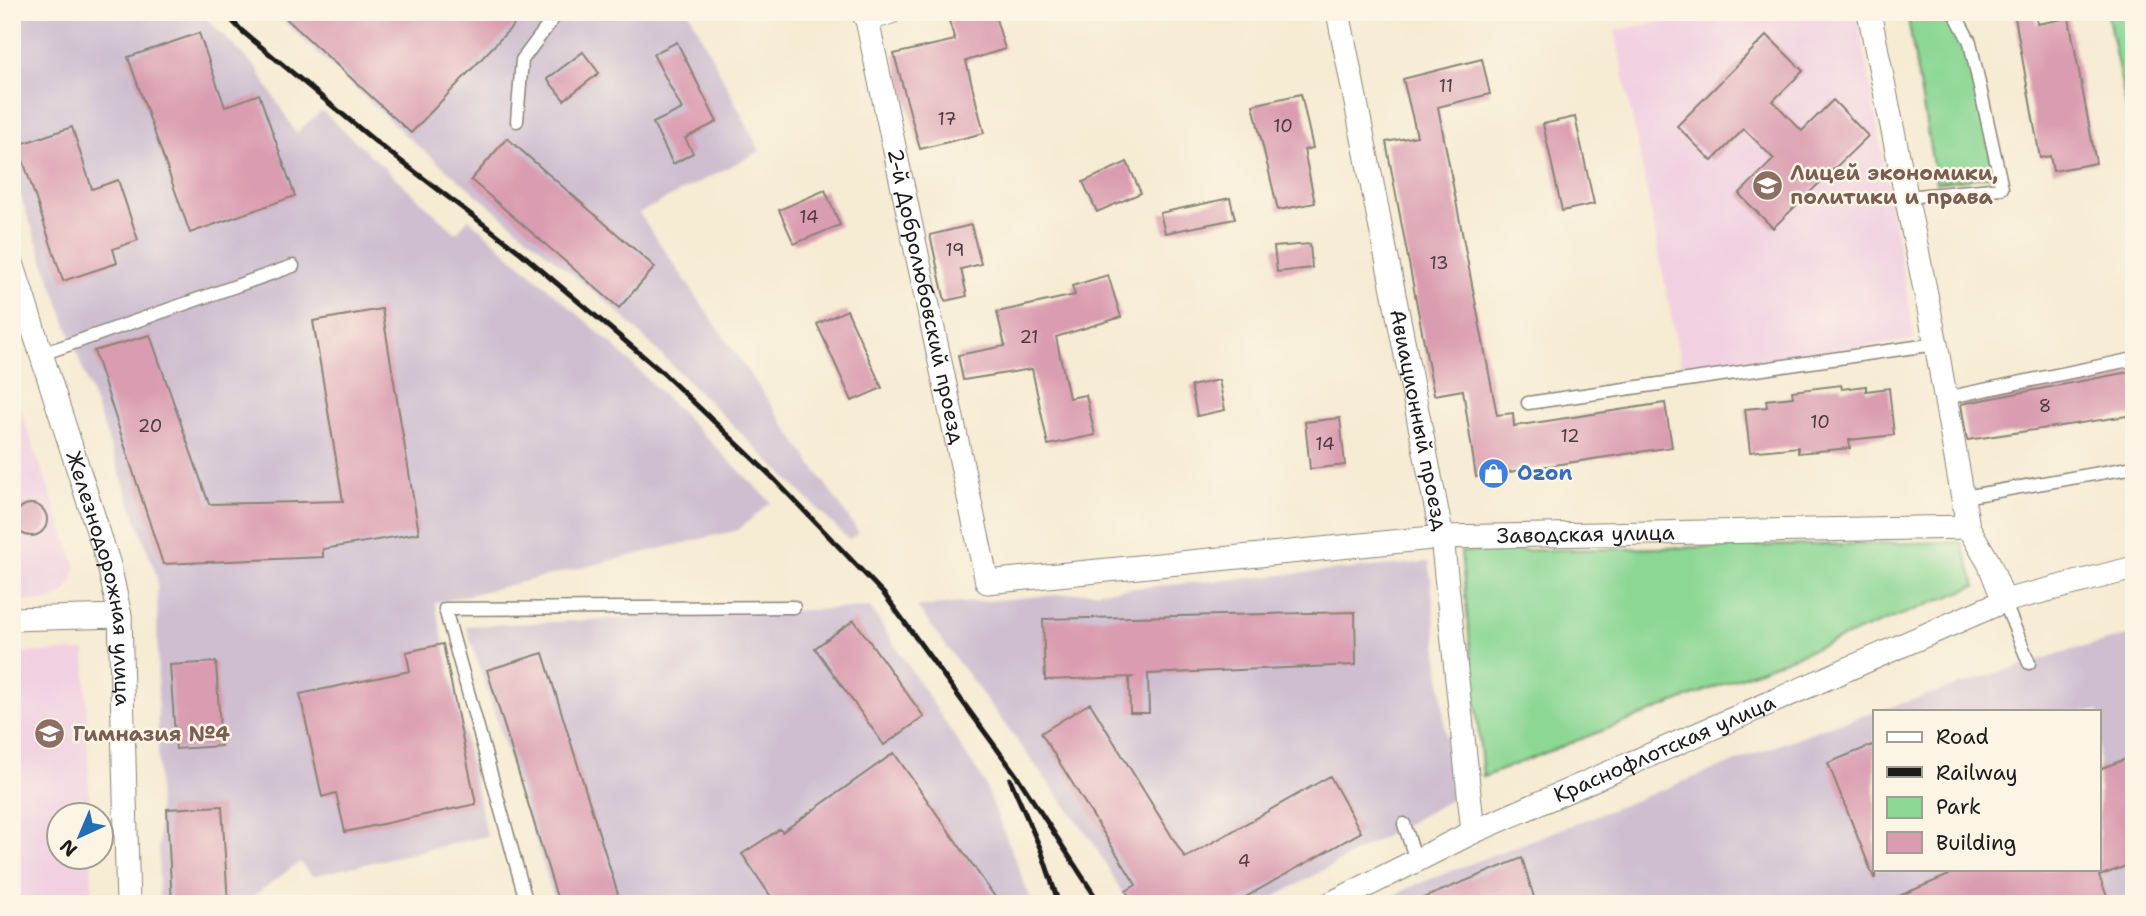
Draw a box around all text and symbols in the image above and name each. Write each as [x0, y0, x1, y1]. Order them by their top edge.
house number: 11 [1439, 74, 1453, 98]
house number: 17 [937, 107, 957, 131]
house number: 10 [1273, 114, 1293, 138]
street label: 2-й Добролюбовский проезд [881, 146, 971, 447]
place label: Лицей экономики, политики и права [1790, 159, 1998, 211]
school or university icon: Лицей экономики, политики и права [1750, 168, 1784, 202]
house number: 14 [799, 205, 819, 229]
house number: 19 [945, 238, 965, 262]
house number: 13 [1429, 251, 1449, 275]
street label: Авиационный проезд [1383, 307, 1454, 533]
house number: 21 [1019, 325, 1039, 349]
house number: 8 [2039, 394, 2051, 418]
house number: 10 [1810, 410, 1830, 434]
house number: 20 [138, 414, 162, 438]
house number: 12 [1560, 424, 1580, 448]
house number: 14 [1315, 432, 1335, 456]
street label: Железнодорожная улица [59, 448, 136, 707]
shop icon: Ozon [1477, 456, 1511, 490]
place label: Ozon [1517, 459, 1572, 487]
street label: Заводская улица [1496, 519, 1675, 550]
street label: Краснофлотская улица [1549, 688, 1780, 809]
legend [1873, 710, 2100, 870]
school or university icon: Гимназия №4 [33, 717, 67, 751]
place label: Гимназия №4 [73, 720, 230, 748]
text: Road [1936, 723, 1989, 751]
text: Railway [1936, 759, 2018, 787]
text: Park [1936, 793, 1981, 821]
north arrow [46, 800, 116, 870]
text: Building [1936, 829, 2016, 857]
text: N [54, 834, 83, 862]
house number: 4 [1238, 849, 1250, 873]

